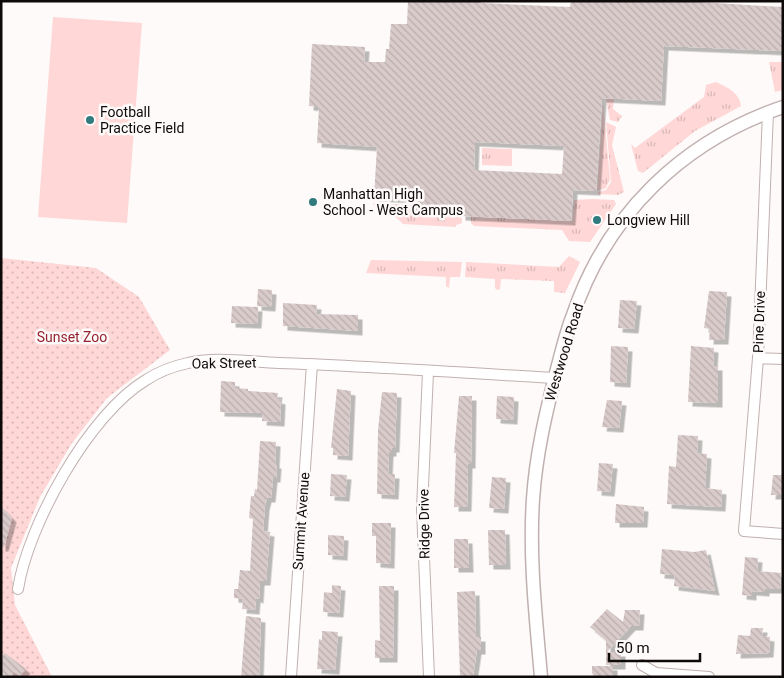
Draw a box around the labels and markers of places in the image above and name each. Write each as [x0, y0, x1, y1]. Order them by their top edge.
place label: Football Practice Field [100, 104, 184, 136]
marker: Football Practice Field [84, 114, 96, 126]
place label: Manhattan High School - West Campus [323, 186, 463, 218]
marker: Manhattan High School - West Campus [307, 196, 319, 208]
place label: Longview Hill [607, 212, 690, 228]
marker: Longview Hill [591, 214, 603, 226]

